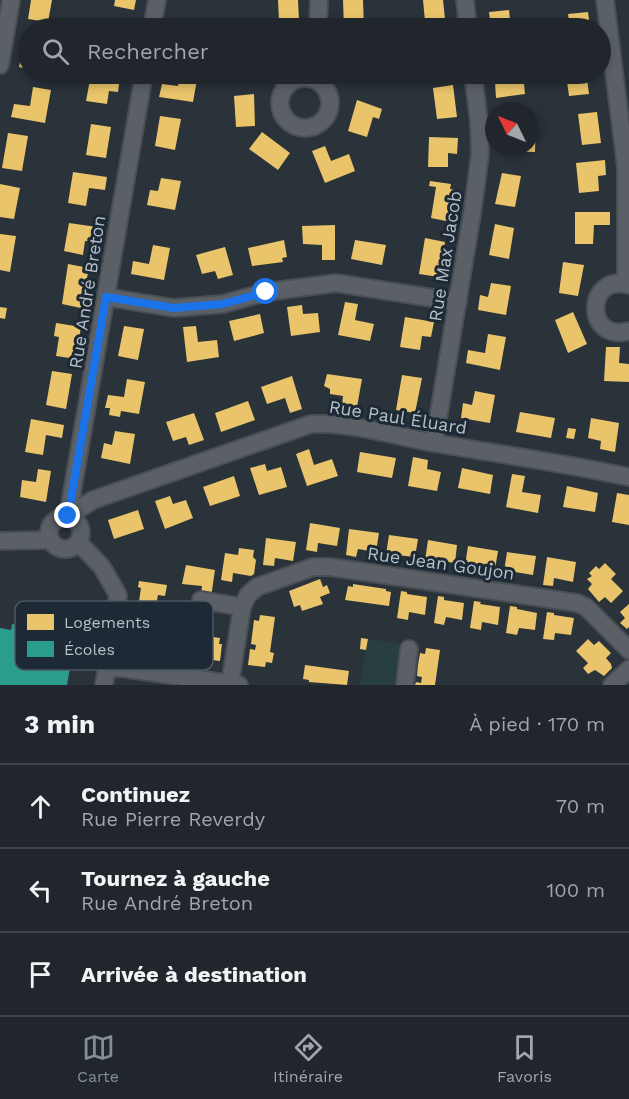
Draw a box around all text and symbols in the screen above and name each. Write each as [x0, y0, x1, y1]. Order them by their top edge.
search box [18, 18, 611, 84]
icon: search [39, 35, 72, 68]
text: Rechercher [87, 39, 209, 64]
north arrow [485, 102, 539, 156]
street label: Rue Max Jacob [424, 189, 466, 323]
street label: Rue André Breton [65, 214, 109, 370]
route start [252, 278, 278, 304]
street label: Rue Paul Éluard [328, 396, 468, 438]
route end [54, 502, 80, 528]
street label: Rue Jean Goujon [366, 542, 516, 584]
legend [15, 601, 213, 670]
text: Logements [64, 613, 150, 632]
text: Écoles [64, 640, 115, 659]
text: 3 min [24, 709, 95, 739]
text: À pied · 170 m [469, 712, 605, 736]
text: Continuez [81, 782, 190, 807]
icon: ahead [24, 790, 57, 823]
text: 70 m [556, 794, 605, 818]
text: Rue Pierre Reverdy [81, 807, 265, 831]
text: Tournez à gauche [81, 866, 270, 891]
icon: left [24, 874, 57, 907]
text: 100 m [546, 878, 605, 902]
text: Rue André Breton [81, 891, 253, 915]
icon: arrive [24, 958, 57, 991]
text: Arrivée à destination [81, 962, 307, 987]
tab: Carte [77, 1031, 119, 1086]
tab: Itinéraire [273, 1031, 343, 1086]
tab: Favoris [497, 1031, 552, 1086]

